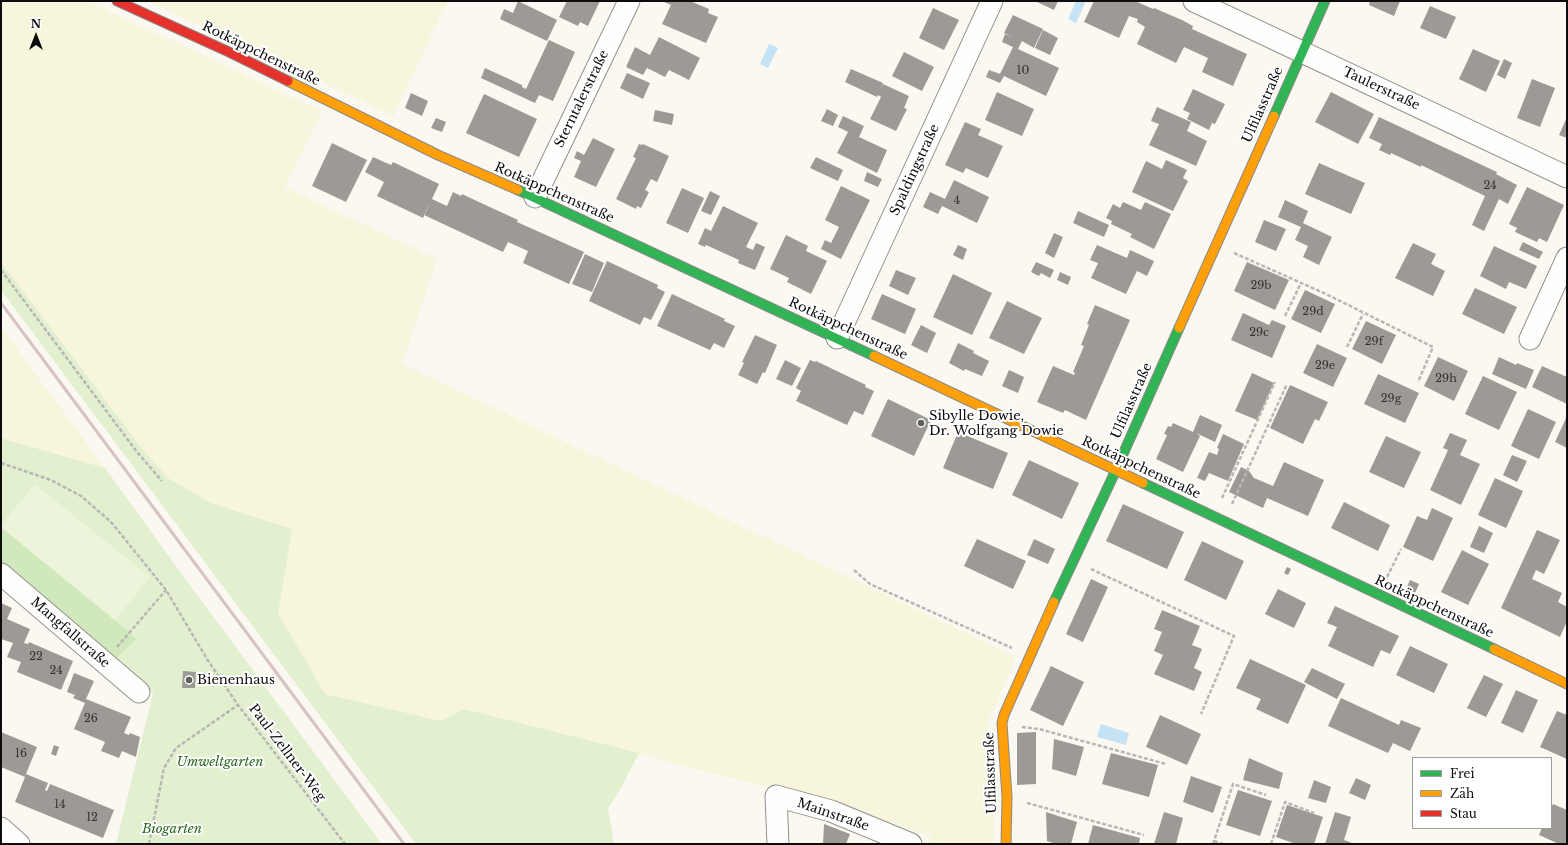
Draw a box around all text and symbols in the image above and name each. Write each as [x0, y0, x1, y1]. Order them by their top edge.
north arrow [16, 16, 56, 56]
text: N [31, 17, 41, 31]
street label: Rotkäppchenstraße [199, 19, 323, 89]
street label: Sterntalerstraße [552, 48, 612, 150]
house number: 10 [1017, 64, 1029, 78]
street label: Ulfilasstraße [1239, 64, 1287, 146]
street label: Taulerstraße [1340, 64, 1422, 114]
street label: Spaldingstraße [887, 122, 943, 218]
street label: Rotkäppchenstraße [492, 160, 616, 226]
house number: 24 [1483, 179, 1497, 193]
house number: 4 [954, 194, 960, 208]
house number: 29b [1250, 279, 1272, 293]
street label: Rotkäppchenstraße [786, 295, 910, 363]
house number: 29d [1302, 305, 1324, 319]
house number: 29c [1249, 326, 1269, 340]
house number: 29f [1365, 335, 1383, 349]
house number: 29e [1315, 359, 1335, 373]
street label: Ulfilasstraße [1108, 360, 1156, 442]
house number: 29h [1435, 372, 1457, 386]
house number: 29g [1381, 392, 1401, 406]
place label: Sibylle Dowie, Dr. Wolfgang Dowie [929, 408, 1064, 439]
marker: Sibylle Dowie, Dr. Wolfgang Dowie [916, 418, 926, 428]
street label: Rotkäppchenstraße [1079, 434, 1203, 502]
street label: Rotkäppchenstraße [1372, 573, 1496, 641]
street label: Mangfallstraße [27, 594, 113, 672]
house number: 22 [29, 650, 43, 664]
house number: 24 [49, 664, 63, 678]
place label: Bienenhaus [197, 672, 275, 688]
marker: Bienenhaus [184, 675, 194, 685]
street label: Paul-Zellner-Weg [245, 701, 329, 805]
house number: 26 [84, 712, 98, 726]
street label: Ulfilasstraße [982, 732, 1000, 814]
house number: 16 [15, 747, 27, 761]
park label: Umweltgarten [177, 754, 263, 770]
legend [1412, 757, 1552, 829]
text: Frei [1450, 766, 1475, 781]
text: Zäh [1450, 786, 1474, 801]
street label: Mainstraße [795, 795, 871, 835]
house number: 14 [54, 798, 66, 812]
text: Stau [1450, 806, 1477, 821]
house number: 12 [86, 811, 98, 825]
park label: Biogarten [142, 821, 202, 837]

